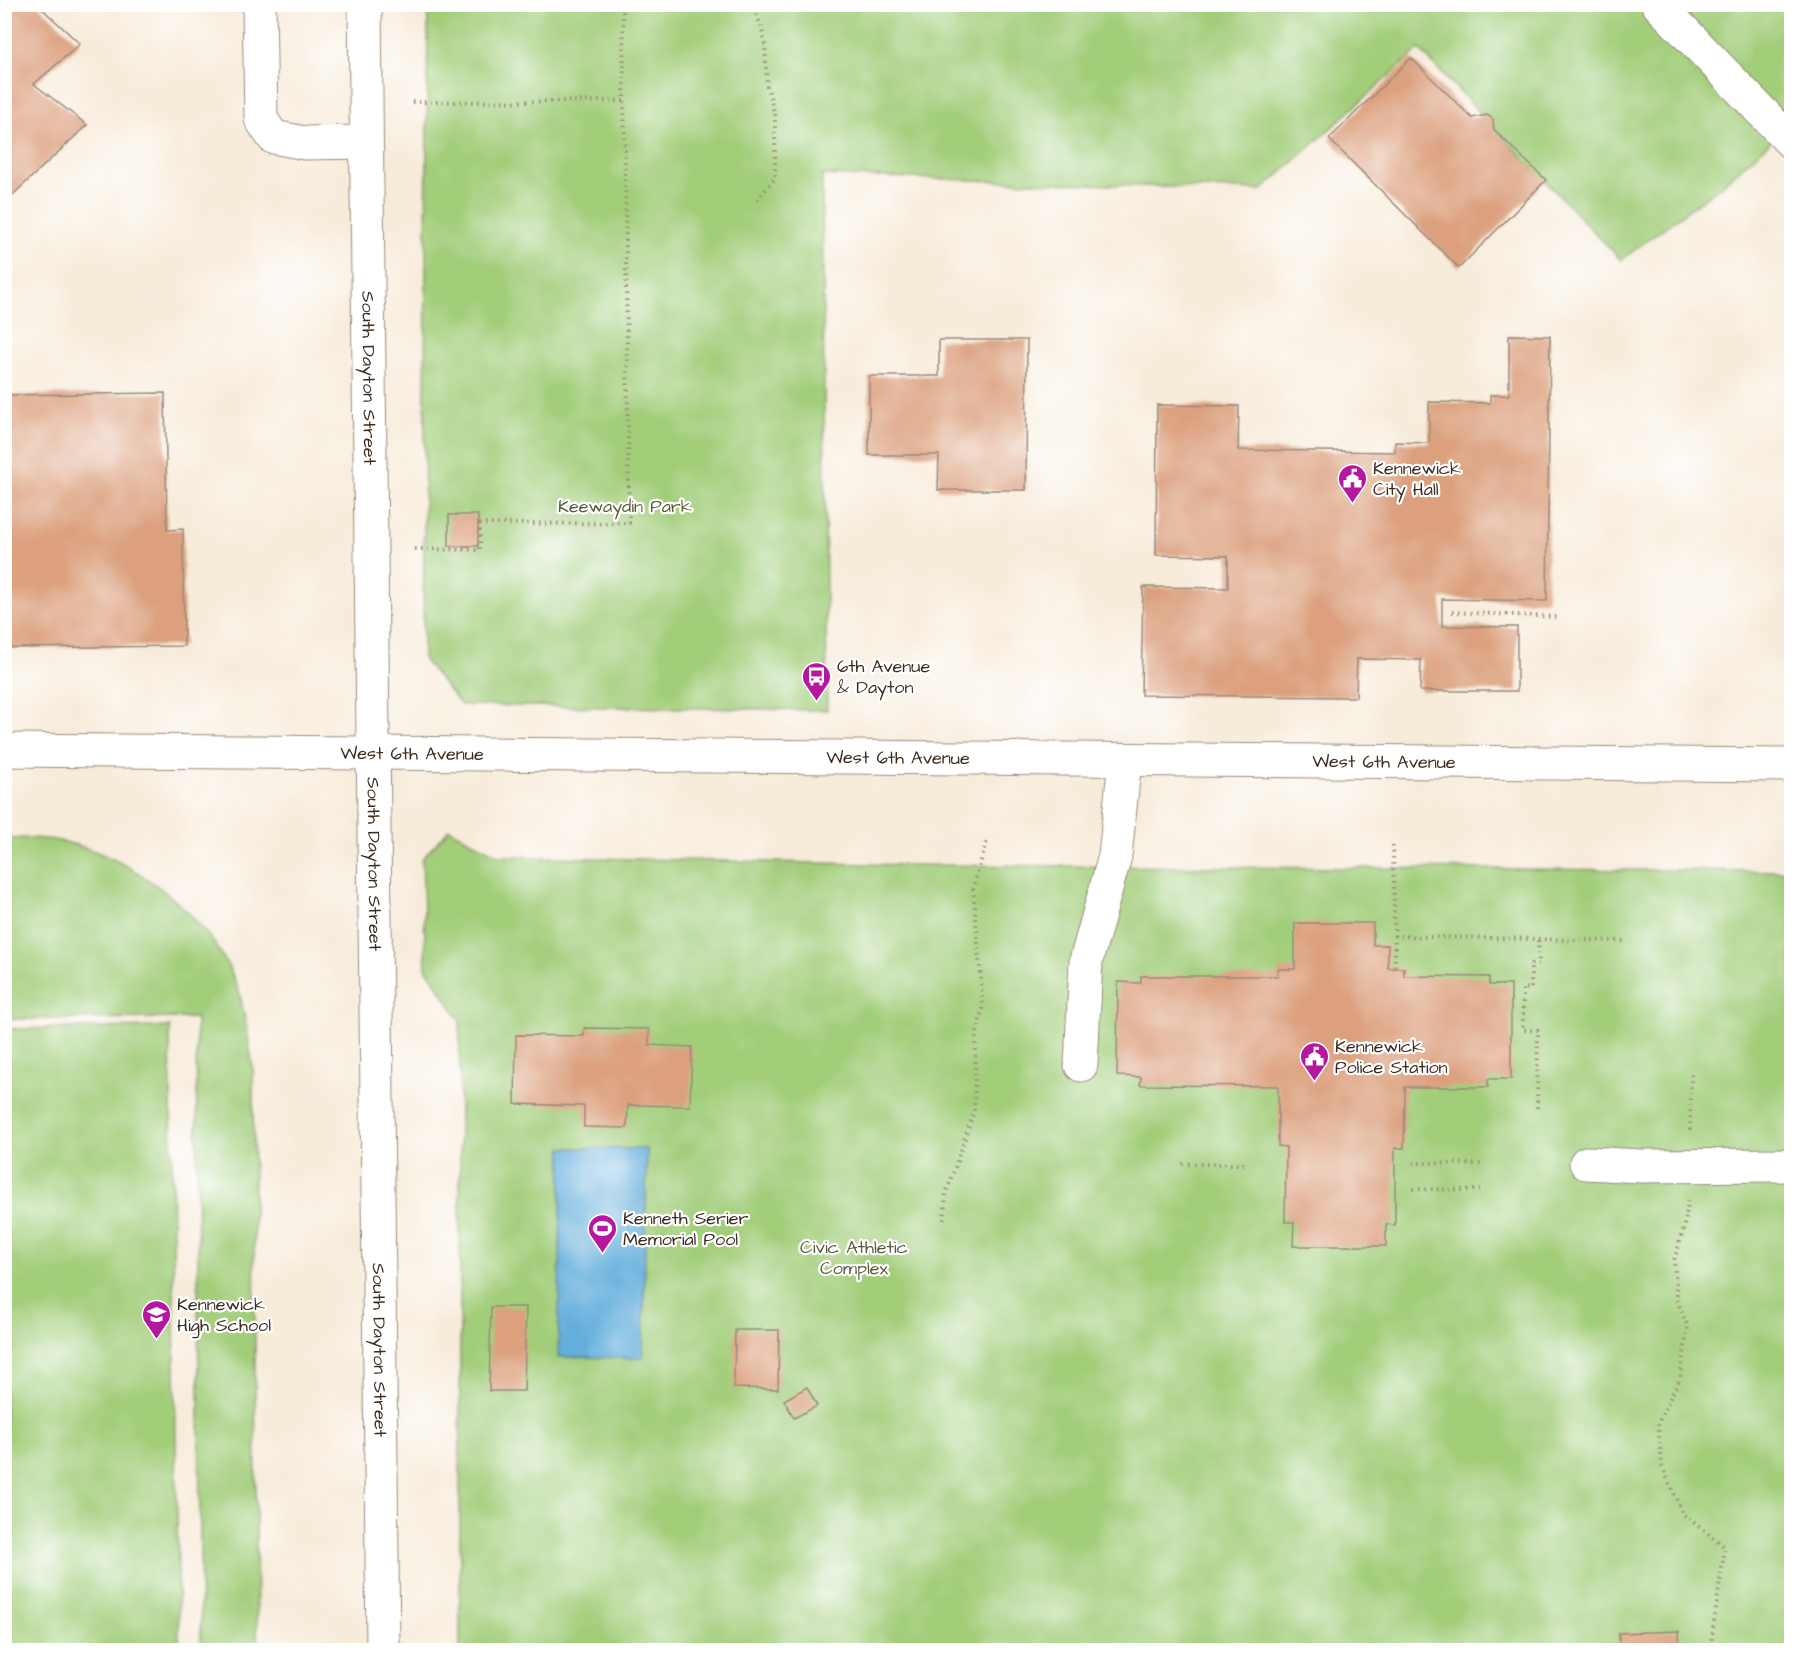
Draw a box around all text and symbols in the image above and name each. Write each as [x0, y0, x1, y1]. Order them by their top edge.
street label: South Dayton Street [355, 291, 383, 466]
place label: Kennewick City Hall [1373, 456, 1461, 503]
public building icon: Kennewick City Hall [1336, 462, 1368, 504]
park label: Keewaydin Park [558, 494, 692, 520]
place label: 6th Avenue & Dayton [837, 654, 930, 701]
bus stop icon: 6th Avenue & Dayton [800, 660, 832, 702]
street label: West 6th Avenue [340, 740, 484, 767]
street label: West 6th Avenue [826, 744, 970, 771]
street label: West 6th Avenue [1312, 748, 1456, 775]
street label: South Dayton Street [361, 777, 388, 952]
place label: Kennewick Police Station [1335, 1034, 1448, 1080]
public building icon: Kennewick Police Station [1298, 1040, 1330, 1082]
place label: Kenneth Serier Memorial Pool [623, 1206, 748, 1252]
sports icon: Kenneth Serier Memorial Pool [586, 1212, 618, 1254]
park label: Civic Athletic Complex [800, 1235, 908, 1281]
street label: South Dayton Street [366, 1263, 393, 1438]
place label: Kennewick High School [177, 1292, 271, 1339]
school or university icon: Kennewick High School [140, 1298, 172, 1340]

